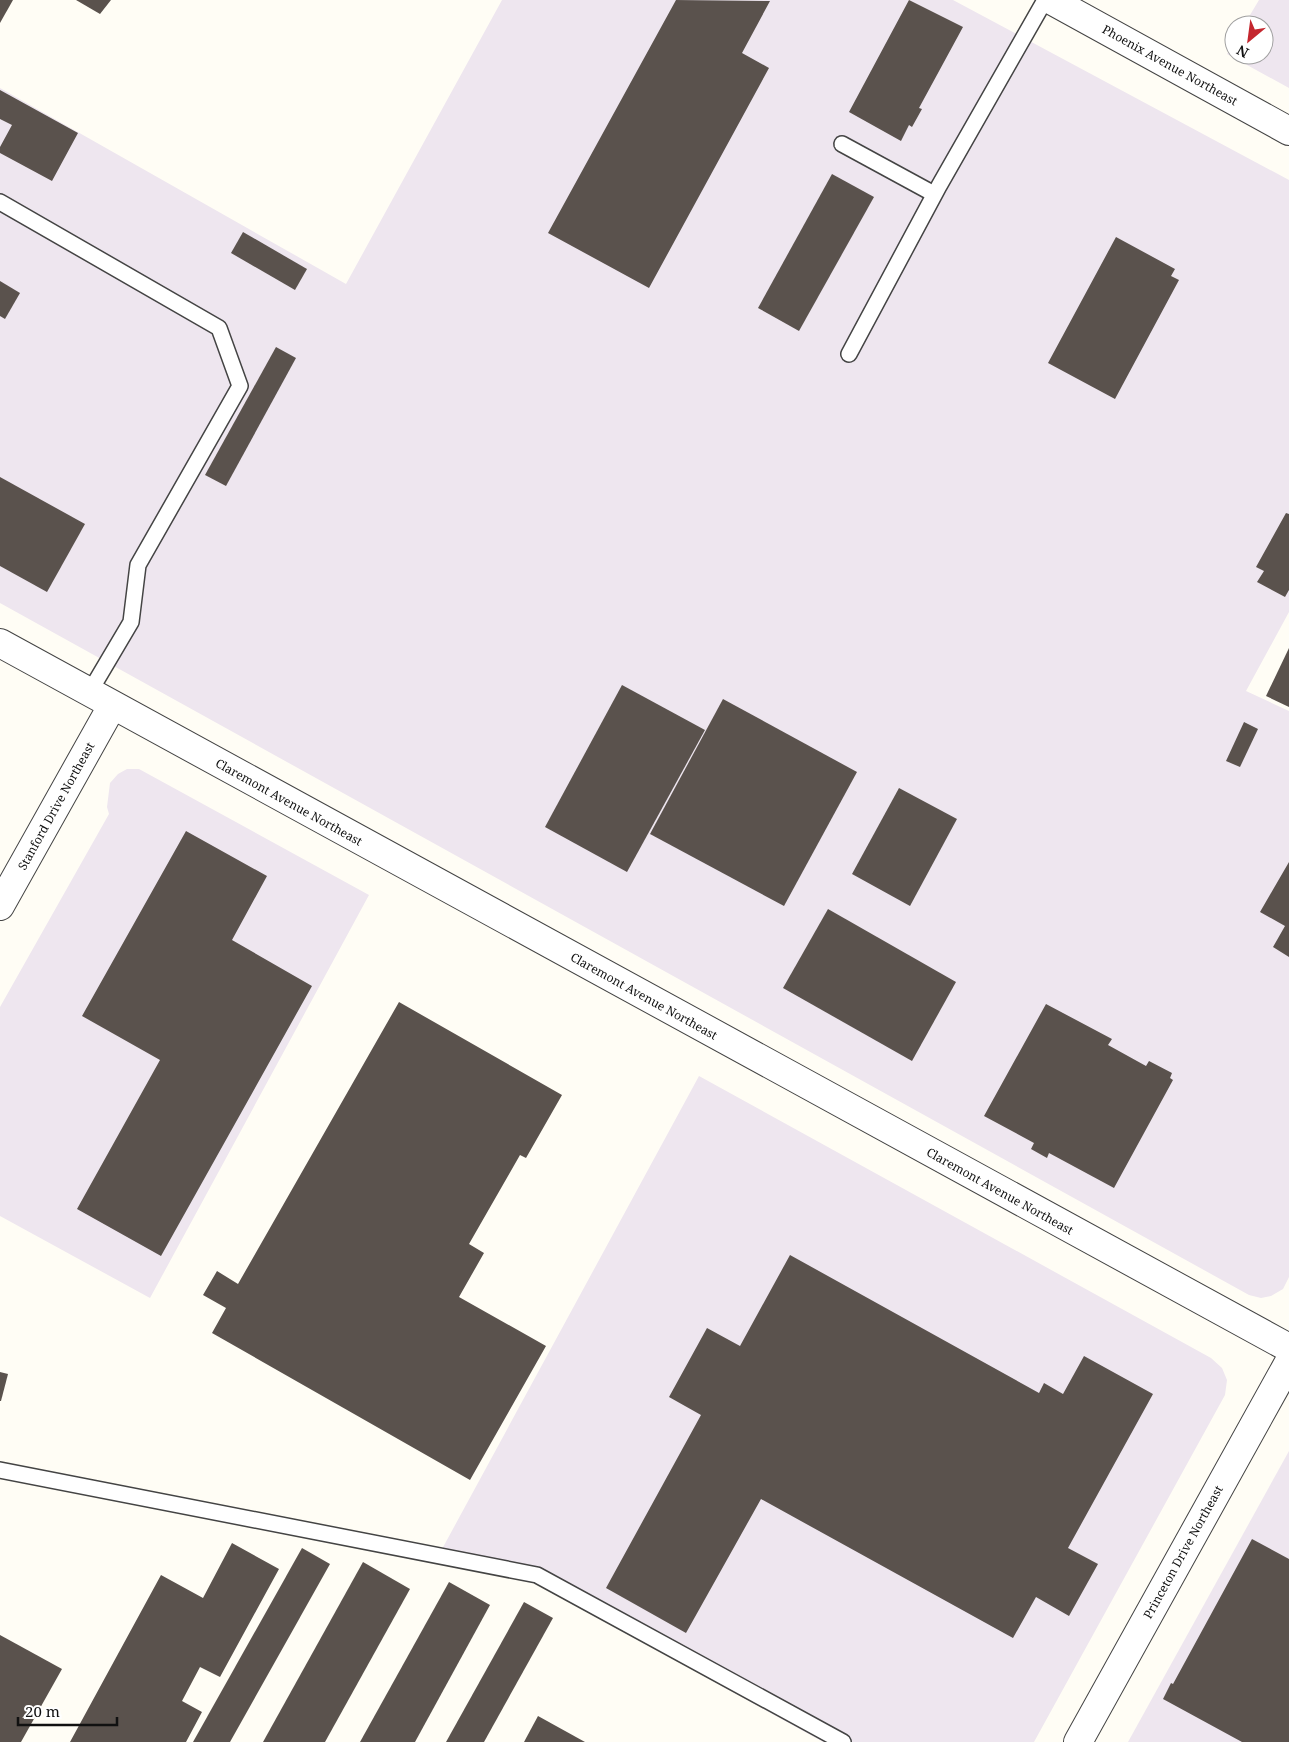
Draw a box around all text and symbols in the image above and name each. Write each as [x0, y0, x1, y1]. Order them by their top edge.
north arrow [1224, 15, 1274, 65]
street label: Phoenix Avenue Northeast [1099, 21, 1241, 109]
text: N [1233, 41, 1252, 63]
street label: Stanford Drive Northeast [14, 739, 98, 873]
street label: Claremont Avenue Northeast [212, 754, 366, 850]
street label: Claremont Avenue Northeast [567, 948, 721, 1044]
street label: Claremont Avenue Northeast [923, 1143, 1077, 1239]
street label: Princeton Drive Northeast [1139, 1482, 1227, 1622]
scale bar [18, 1694, 116, 1726]
text: 20 m [25, 1701, 60, 1721]

